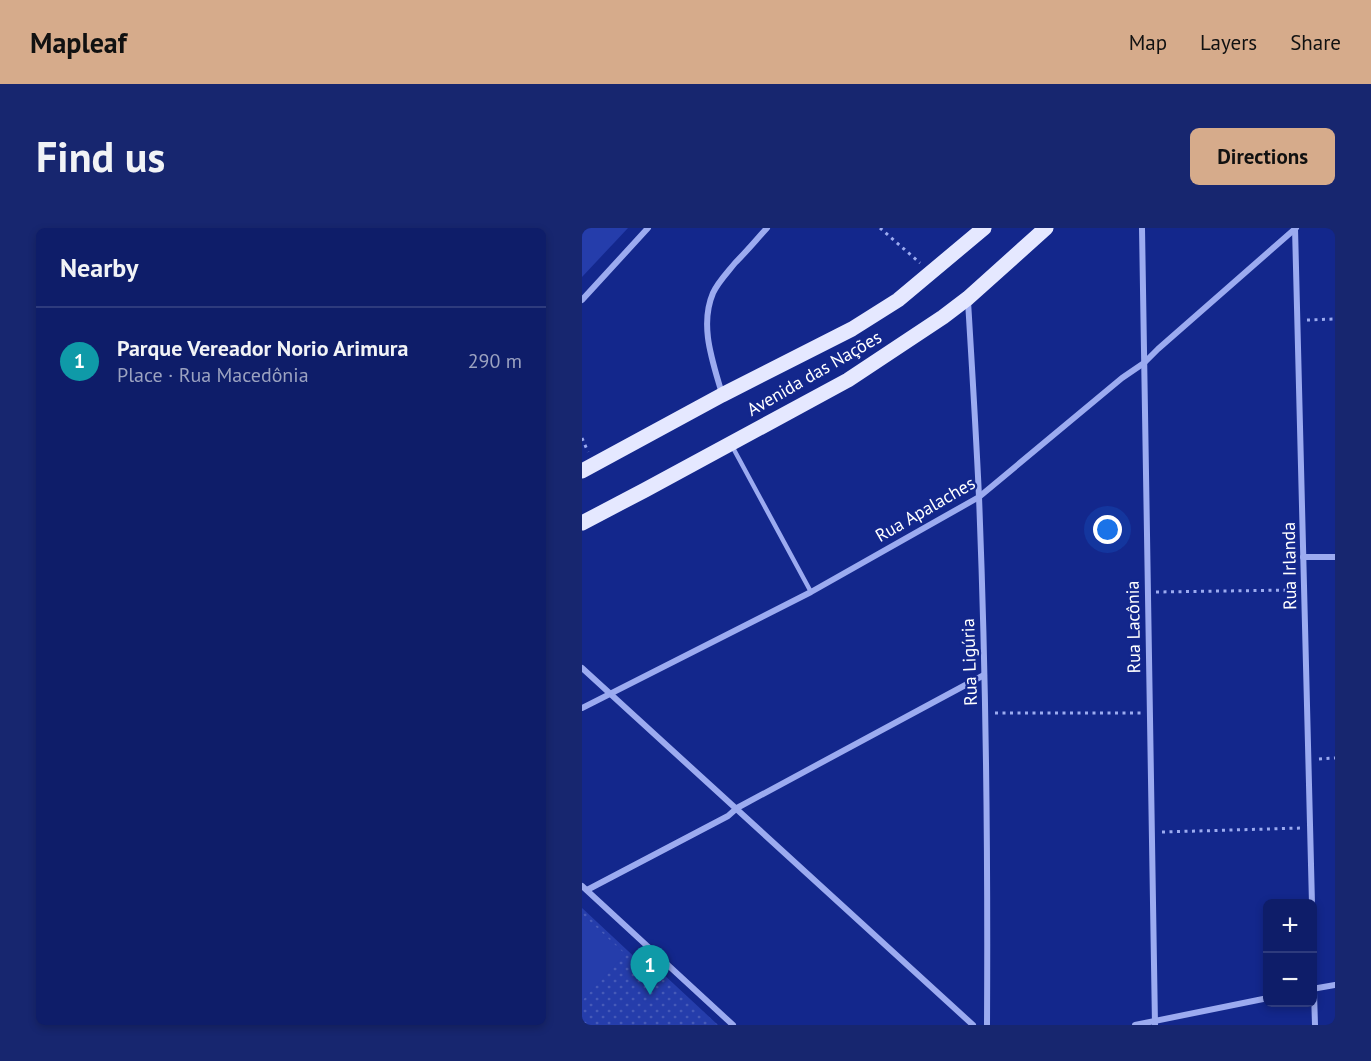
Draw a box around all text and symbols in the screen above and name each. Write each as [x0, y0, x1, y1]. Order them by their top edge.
text: Mapleaf [30, 24, 127, 61]
text: Map [1129, 29, 1167, 56]
text: Layers [1200, 29, 1257, 56]
text: Share [1290, 29, 1341, 56]
button: Directions [1190, 128, 1335, 185]
text: Find us [36, 129, 165, 184]
text: Nearby [60, 251, 138, 284]
street label: Avenida das Nações [743, 325, 885, 421]
text: Parque Vereador Norio Arimura [117, 334, 408, 362]
text: 1 [74, 348, 85, 374]
text: 290 m [468, 348, 522, 374]
text: Place · Rua Macedônia [117, 362, 309, 388]
street label: Rua Apalaches [871, 471, 979, 547]
your location [1093, 515, 1122, 544]
street label: Rua Irlanda [1277, 522, 1301, 610]
street label: Rua Lacônia [1121, 580, 1145, 674]
street label: Rua Ligúria [956, 618, 982, 706]
map controls [1263, 899, 1317, 1007]
button: + [1263, 899, 1317, 953]
pin: 1 [630, 946, 670, 995]
button: − [1263, 953, 1317, 1007]

